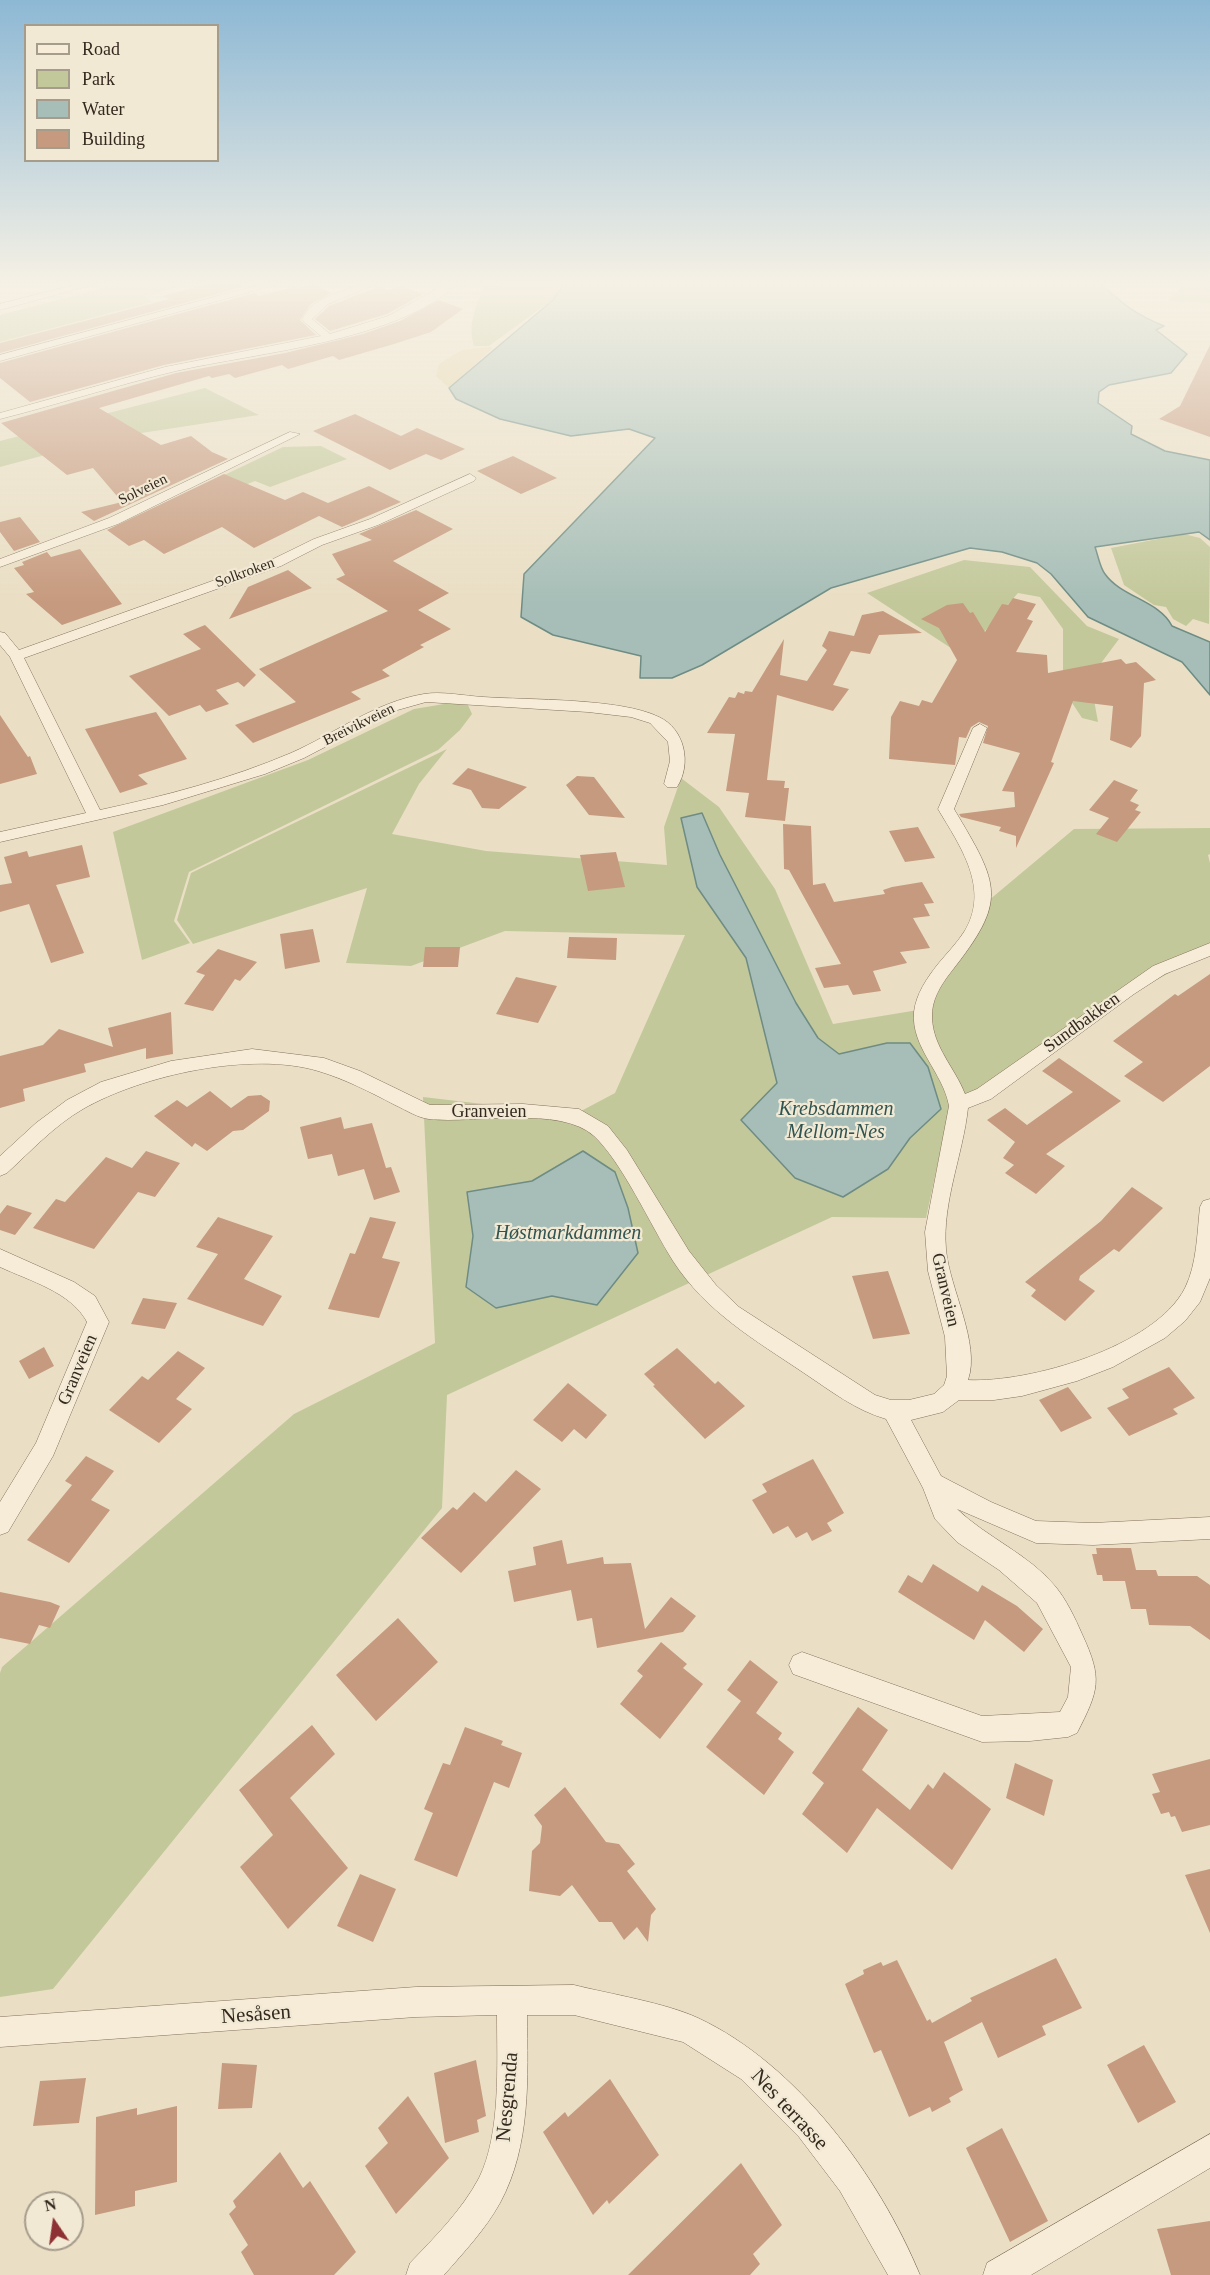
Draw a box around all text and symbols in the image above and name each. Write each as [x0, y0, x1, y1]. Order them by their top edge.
legend [24, 24, 219, 162]
text: Road [82, 39, 120, 59]
text: Park [82, 69, 115, 89]
text: Water [82, 99, 125, 119]
text: Building [82, 129, 145, 149]
street label: Solveien [115, 470, 171, 510]
street label: Solkroken [213, 554, 277, 592]
street label: Breivikveien [320, 700, 398, 750]
street label: Sundbakken [1040, 988, 1124, 1058]
water label: Krebsdammen Mellom-Nes [779, 1098, 893, 1145]
street label: Granveien [452, 1101, 526, 1123]
water label: Høstmarkdammen [495, 1222, 641, 1246]
street label: Granveien [926, 1251, 964, 1329]
street label: Granveien [53, 1331, 103, 1409]
street label: Nesåsen [220, 2000, 292, 2030]
street label: Nesgrenda [492, 2051, 524, 2143]
street label: Nes terrasse [745, 2064, 833, 2156]
north arrow [24, 2191, 84, 2251]
text: N [43, 2195, 58, 2215]

